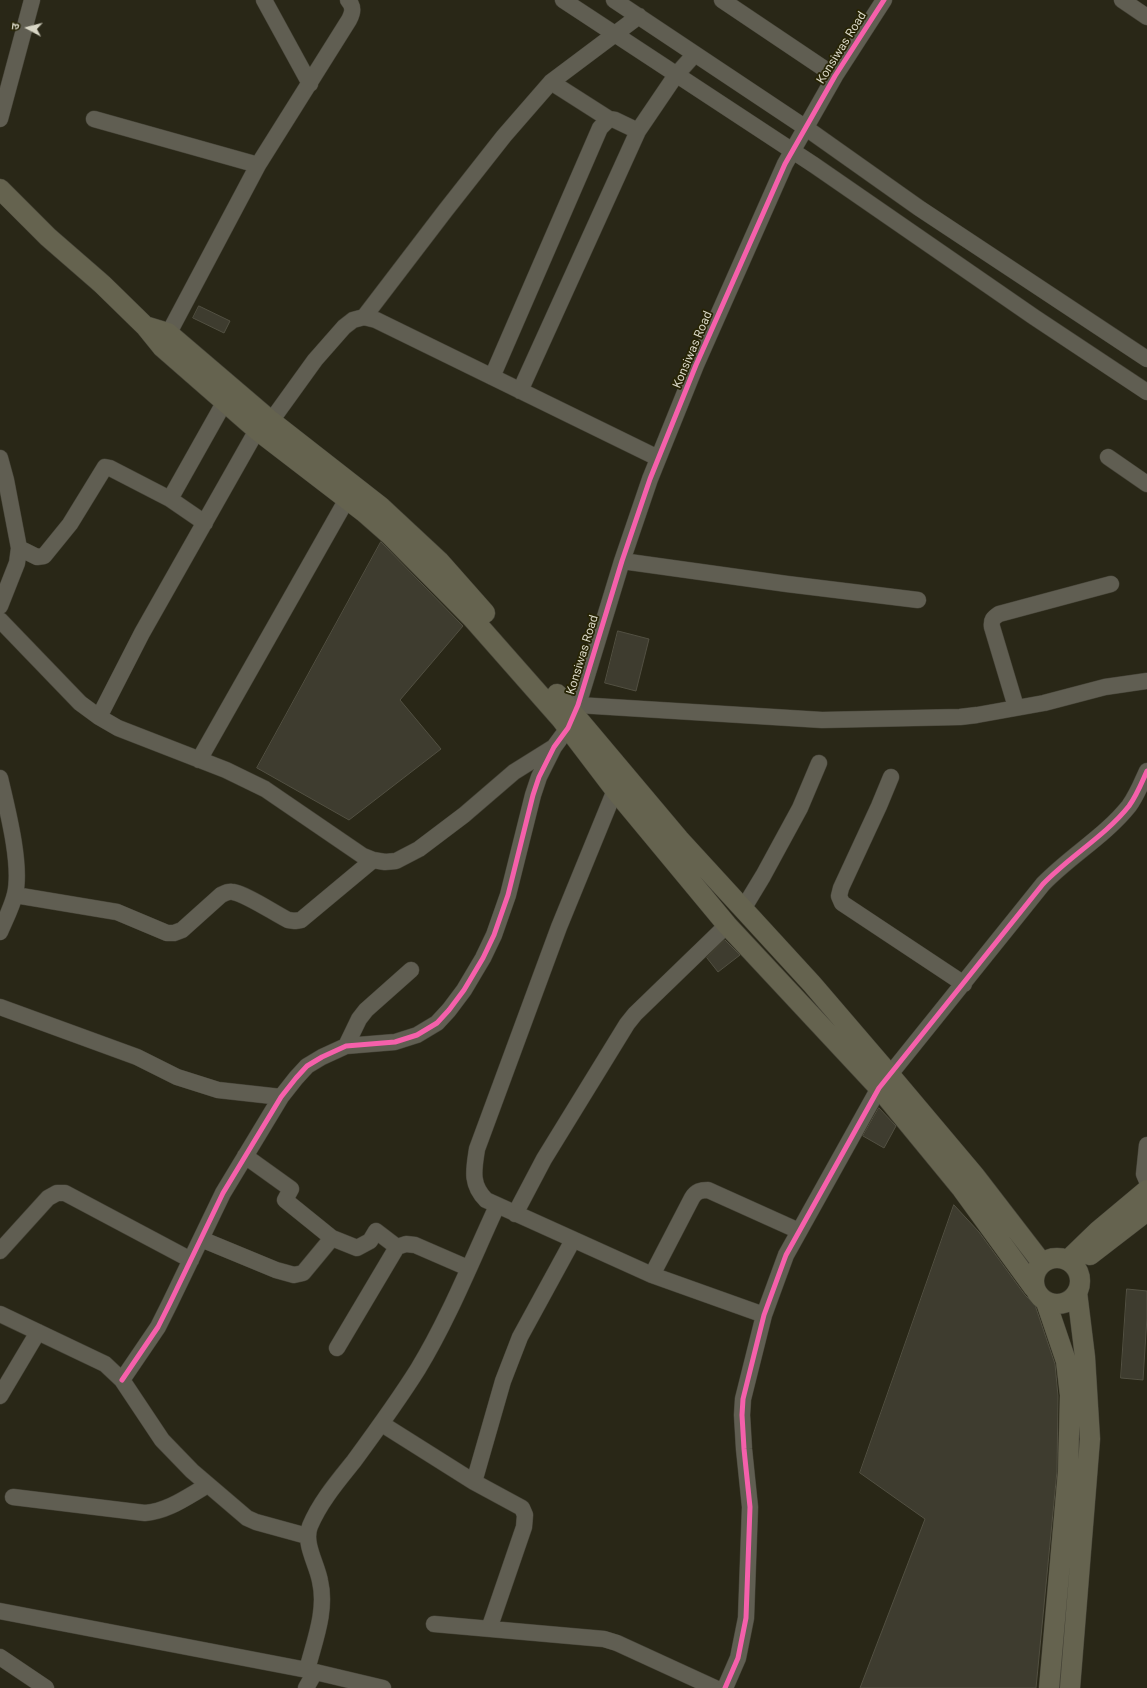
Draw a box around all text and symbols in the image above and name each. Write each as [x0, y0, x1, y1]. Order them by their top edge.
north arrow [8, 8, 48, 48]
street label: Konsiwas Road [814, 9, 870, 87]
text: उ [9, 22, 22, 30]
street label: Konsiwas Road [670, 309, 716, 391]
street label: Konsiwas Road [564, 614, 602, 696]

